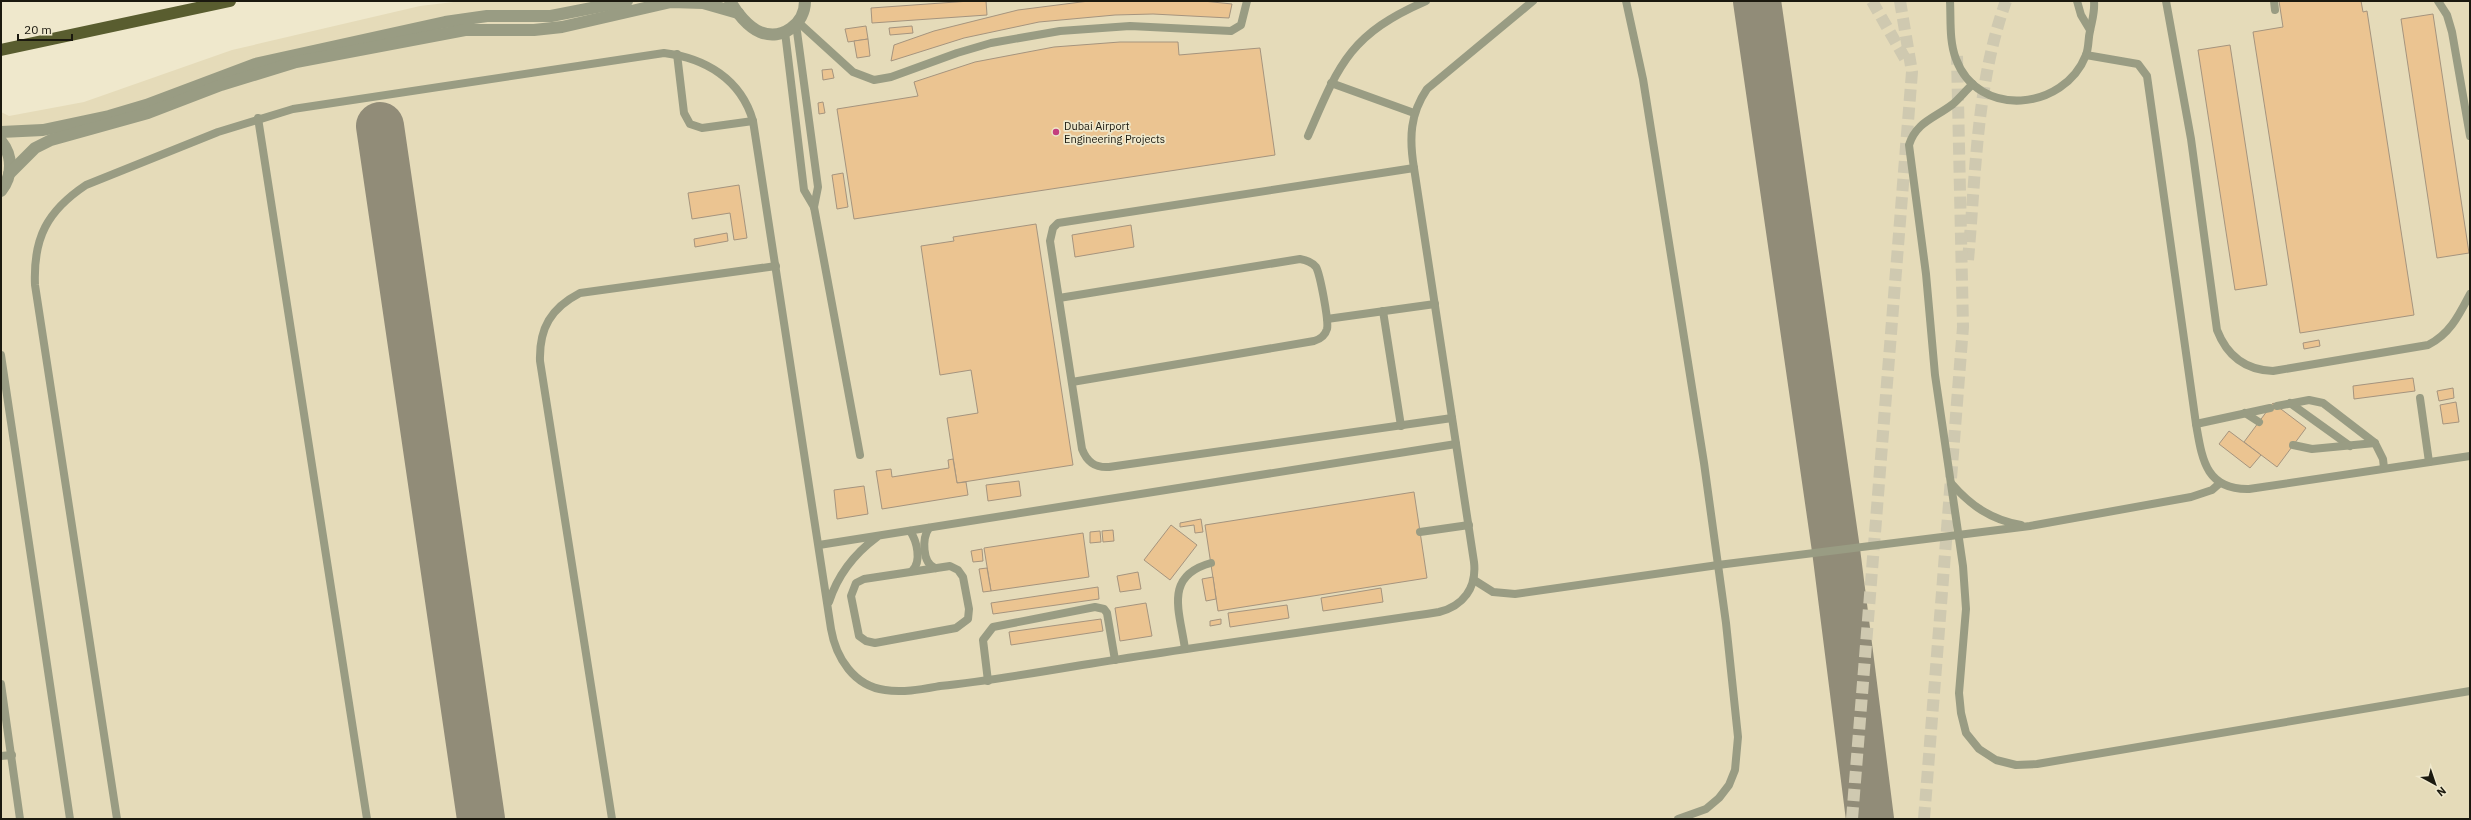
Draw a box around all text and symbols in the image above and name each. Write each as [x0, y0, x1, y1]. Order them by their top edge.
scale bar [18, 16, 72, 42]
text: 20 m [24, 22, 52, 37]
place label: Dubai Airport Engineering Projects [1064, 119, 1165, 146]
marker: Dubai Airport Engineering Projects [1051, 127, 1061, 137]
north arrow [2415, 764, 2455, 804]
text: N [2434, 784, 2449, 800]

